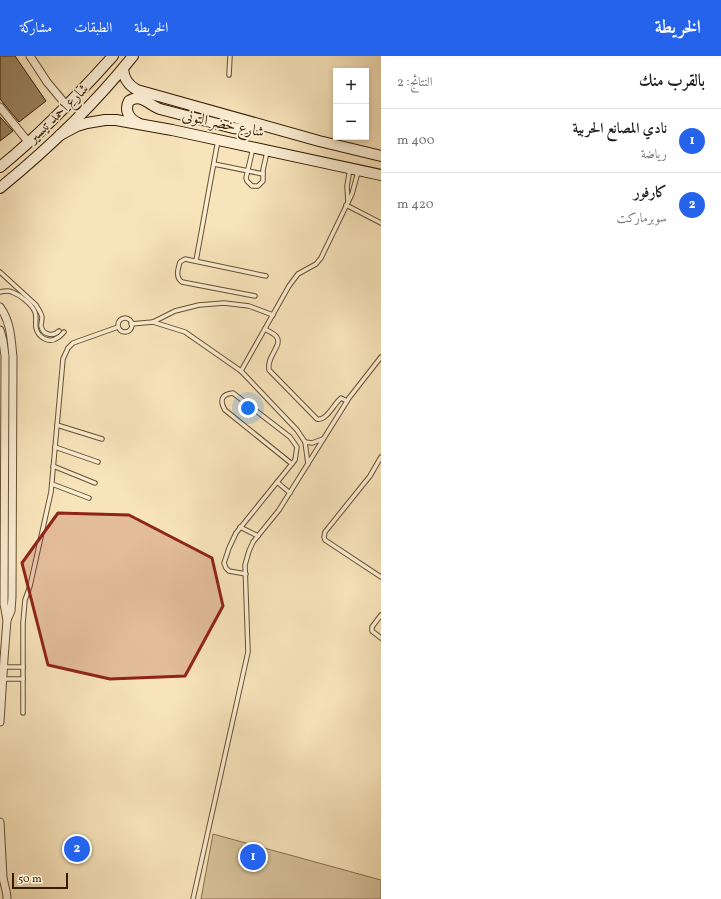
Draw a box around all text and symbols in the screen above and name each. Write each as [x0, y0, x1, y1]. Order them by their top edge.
text: الخريطة [655, 15, 701, 41]
text: مشاركة [20, 19, 52, 38]
text: الطبقات [74, 19, 112, 38]
text: الخريطة [134, 19, 168, 38]
map controls [333, 68, 369, 140]
button: + [333, 68, 369, 104]
text: بالقرب منك [639, 70, 705, 93]
text: النتائج: 2 [397, 74, 432, 92]
street label: شارع احمد تيسير [22, 80, 95, 151]
button: − [333, 104, 369, 140]
street label: شارع خضر التونى [180, 106, 266, 145]
text: نادي المصانع الحربية [572, 119, 667, 140]
text: 400 m [397, 132, 435, 150]
text: 1 [689, 132, 695, 150]
text: رياضة [641, 146, 667, 164]
text: كارفور [634, 183, 667, 204]
text: 420 m [397, 196, 434, 214]
text: 2 [689, 196, 695, 214]
text: سوبرماركت [617, 210, 667, 228]
your location [238, 398, 258, 418]
pin: 2 [64, 834, 90, 864]
pin: 1 [240, 842, 266, 872]
scale bar [12, 871, 68, 890]
text: 50 m [18, 872, 42, 887]

